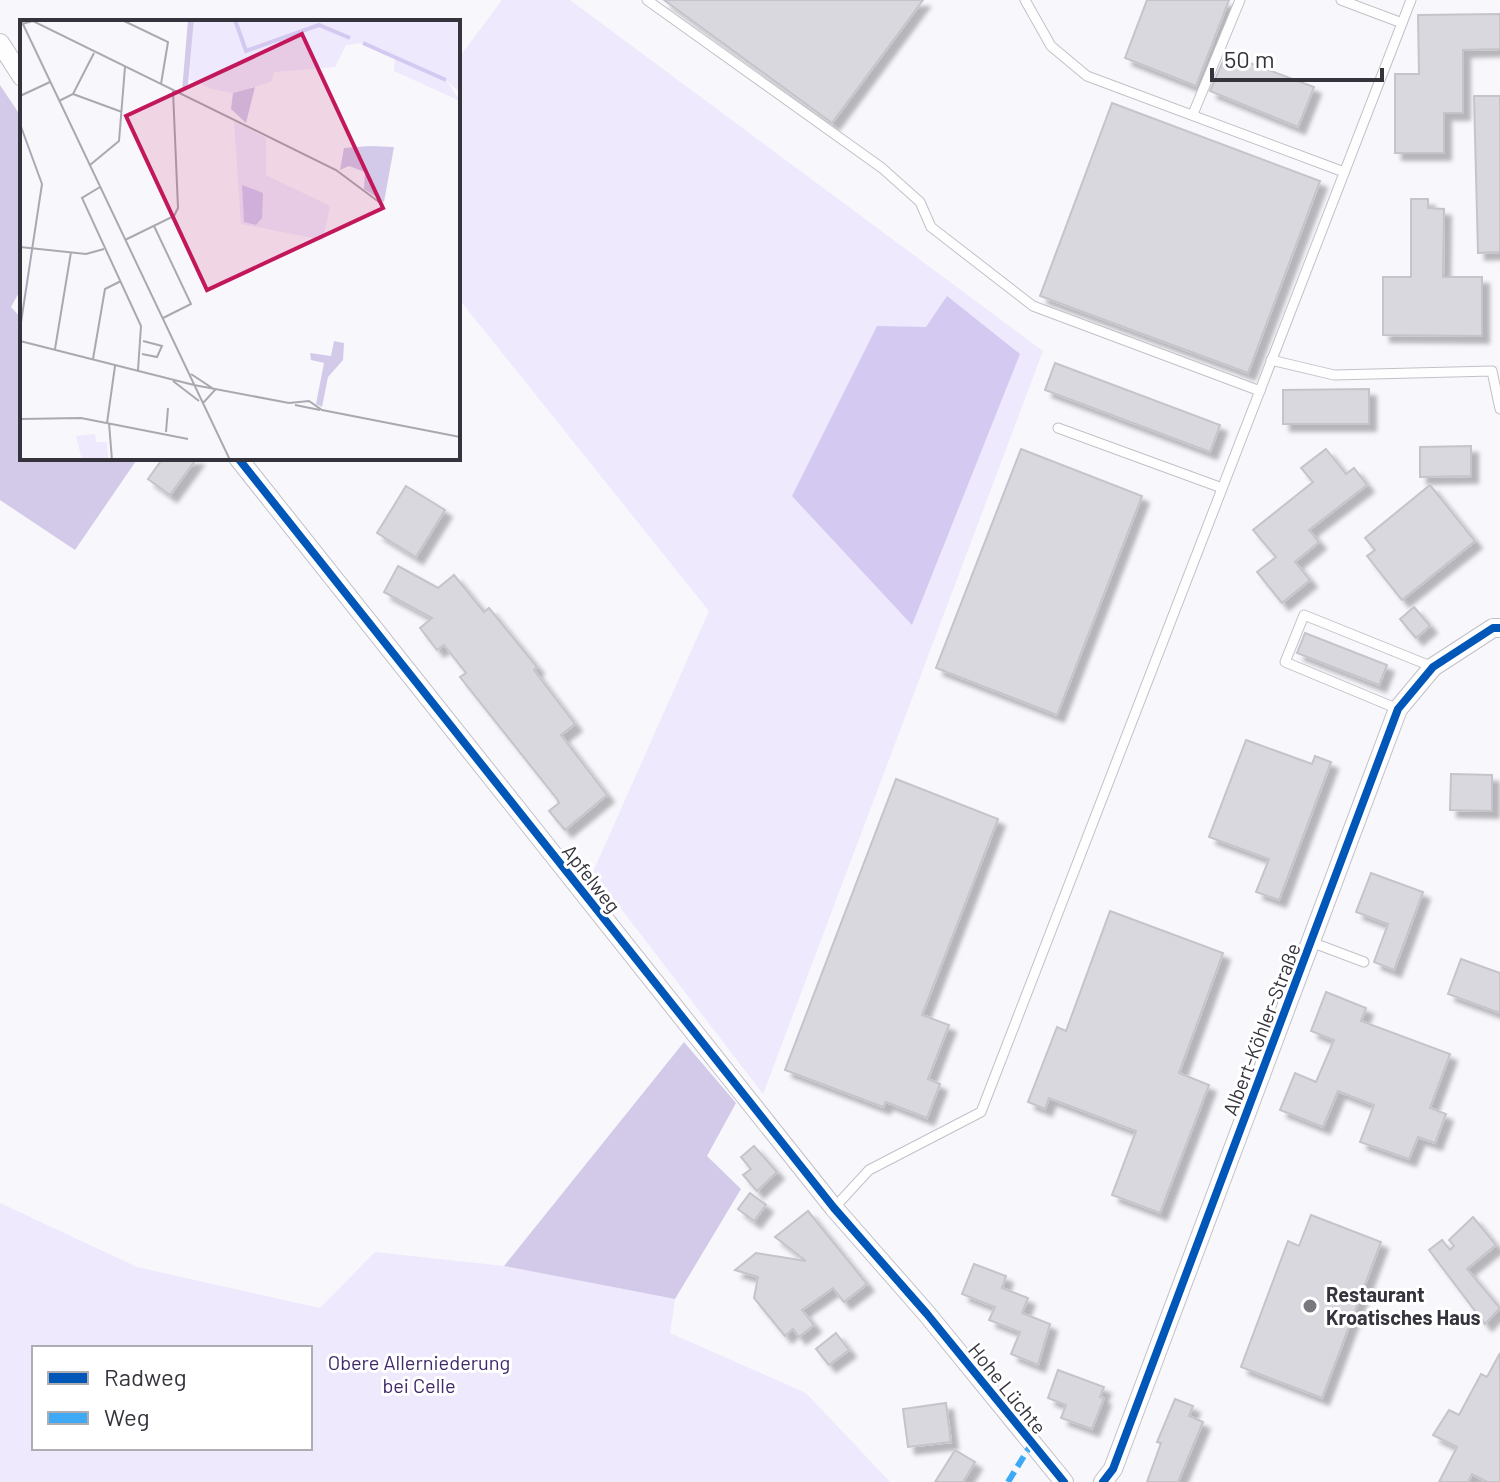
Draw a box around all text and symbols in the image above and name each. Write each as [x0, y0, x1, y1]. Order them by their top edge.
inset map [20, 20, 460, 460]
scale bar [1212, 32, 1382, 82]
text: 50 m [1224, 44, 1275, 73]
street label: Apfelweg [558, 839, 626, 917]
street label: Albert-Köhler-Straße [1217, 939, 1305, 1119]
place label: Restaurant Kroatisches Haus [1326, 1282, 1481, 1329]
marker: Restaurant Kroatisches Haus [1301, 1297, 1319, 1315]
street label: Hohe Lüchte [964, 1338, 1052, 1438]
legend [32, 1346, 312, 1450]
park label: Obere Allerniederung bei Celle [328, 1350, 510, 1397]
text: Radweg [104, 1362, 187, 1391]
text: Weg [104, 1402, 150, 1431]

